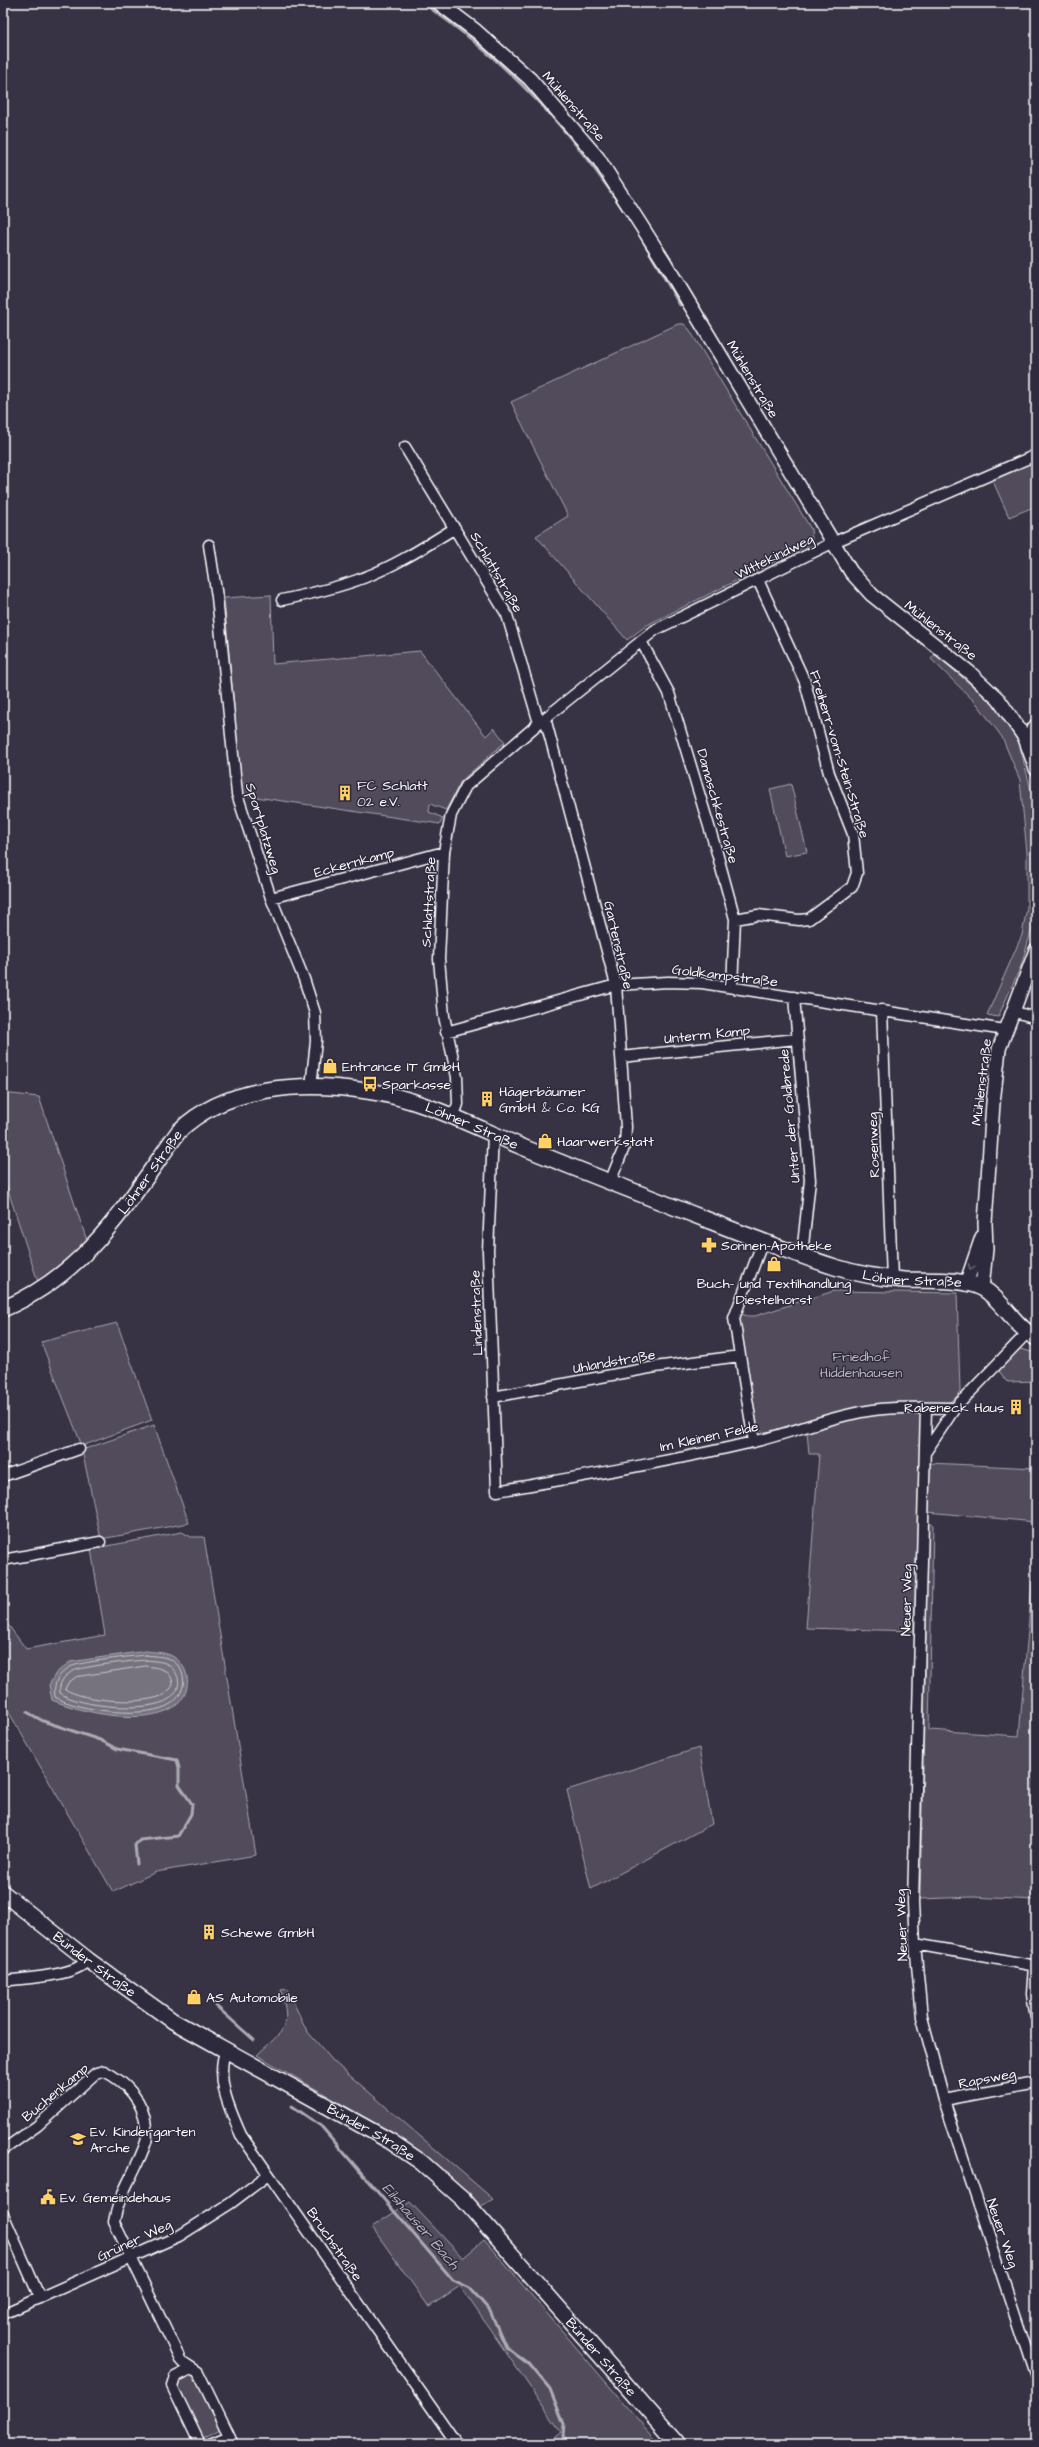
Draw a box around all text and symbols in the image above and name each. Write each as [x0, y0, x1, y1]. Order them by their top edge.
street label: Mühlenstraße [537, 67, 610, 147]
street label: Mühlenstraße [721, 337, 783, 423]
street label: Schlattstraße [465, 528, 528, 617]
street label: Wittekindweg [732, 529, 817, 585]
street label: Mühlenstraße [900, 596, 981, 666]
street label: Freiherr-vom-Stein-Straße [804, 668, 874, 841]
street label: Damaschkestraße [691, 747, 743, 866]
place label: FC Schlatt 02 e.V. [357, 776, 428, 812]
street label: Sportplatzweg [240, 780, 286, 876]
building icon: FC Schlatt 02 e.V. [336, 784, 354, 802]
street label: Eckernkamp [312, 843, 397, 883]
street label: Schlattstraße [417, 856, 441, 948]
street label: Gartenstraße [598, 899, 638, 992]
street label: Goldkampstraße [671, 960, 779, 992]
street label: Unterm Kamp [663, 1021, 751, 1049]
street label: Mühlenstraße [967, 1037, 997, 1127]
street label: Unter der Goldbrede [774, 1048, 806, 1184]
shop icon: Entrance IT GmbH [321, 1057, 339, 1075]
place label: Entrance IT GmbH [342, 1057, 461, 1077]
bus stop icon: Sparkasse [361, 1075, 379, 1093]
place label: Sparkasse [382, 1075, 451, 1095]
place label: Hägerbäumer GmbH & Co. KG [499, 1082, 600, 1118]
building icon: Hägerbäumer GmbH & Co. KG [478, 1090, 496, 1108]
street label: Löhner Straße [422, 1098, 522, 1155]
street label: Rosenweg [863, 1112, 885, 1178]
street label: Löhner Straße [114, 1126, 188, 1219]
shop icon: Haarwerkstatt [536, 1132, 554, 1150]
place label: Haarwerkstatt [557, 1132, 654, 1152]
pharmacy icon: Sonnen-Apotheke [700, 1236, 718, 1254]
place label: Sonnen-Apotheke [721, 1236, 832, 1256]
shop icon: Buch- und Textilhandlung Diestelhorst [765, 1255, 783, 1273]
one-way arrow [968, 1263, 976, 1270]
street label: Löhner Straße [861, 1265, 963, 1293]
street label: Lindenstraße [465, 1269, 488, 1356]
place label: Buch- und Textilhandlung Diestelhorst [697, 1274, 851, 1310]
street label: Uhlandstraße [571, 1345, 657, 1379]
park label: Friedhof Hiddenhausen [820, 1347, 902, 1383]
place label: Rabeneck Haus [904, 1398, 1004, 1418]
building icon: Rabeneck Haus [1007, 1398, 1025, 1416]
street label: Im Kleinen Felde [658, 1417, 761, 1457]
street label: Neuer Weg [896, 1564, 918, 1636]
street label: Neuer Weg [891, 1888, 913, 1961]
building icon: Schewe GmbH [200, 1923, 218, 1941]
place label: Schewe GmbH [221, 1923, 315, 1943]
street label: Bünder Straße [48, 1927, 140, 2003]
shop icon: AS Automobile [185, 1988, 203, 2006]
place label: AS Automobile [206, 1988, 298, 2008]
street label: Buchenkamp [18, 2059, 94, 2127]
street label: Rapsweg [957, 2064, 1018, 2094]
street label: Bünder Straße [323, 2099, 419, 2166]
place label: Ev. Kindergarten Arche [90, 2122, 196, 2158]
school or university icon: Ev. Kindergarten Arche [69, 2130, 87, 2148]
water label: Eilshauser Bach [377, 2178, 465, 2275]
public building icon: Ev. Gemeindehaus [39, 2188, 57, 2206]
place label: Ev. Gemeindehaus [60, 2188, 171, 2208]
street label: Neuer Weg [981, 2196, 1023, 2271]
street label: Bruchstraße [301, 2204, 367, 2286]
street label: Grüner Weg [94, 2215, 175, 2267]
street label: Bünder Straße [560, 2313, 641, 2402]

